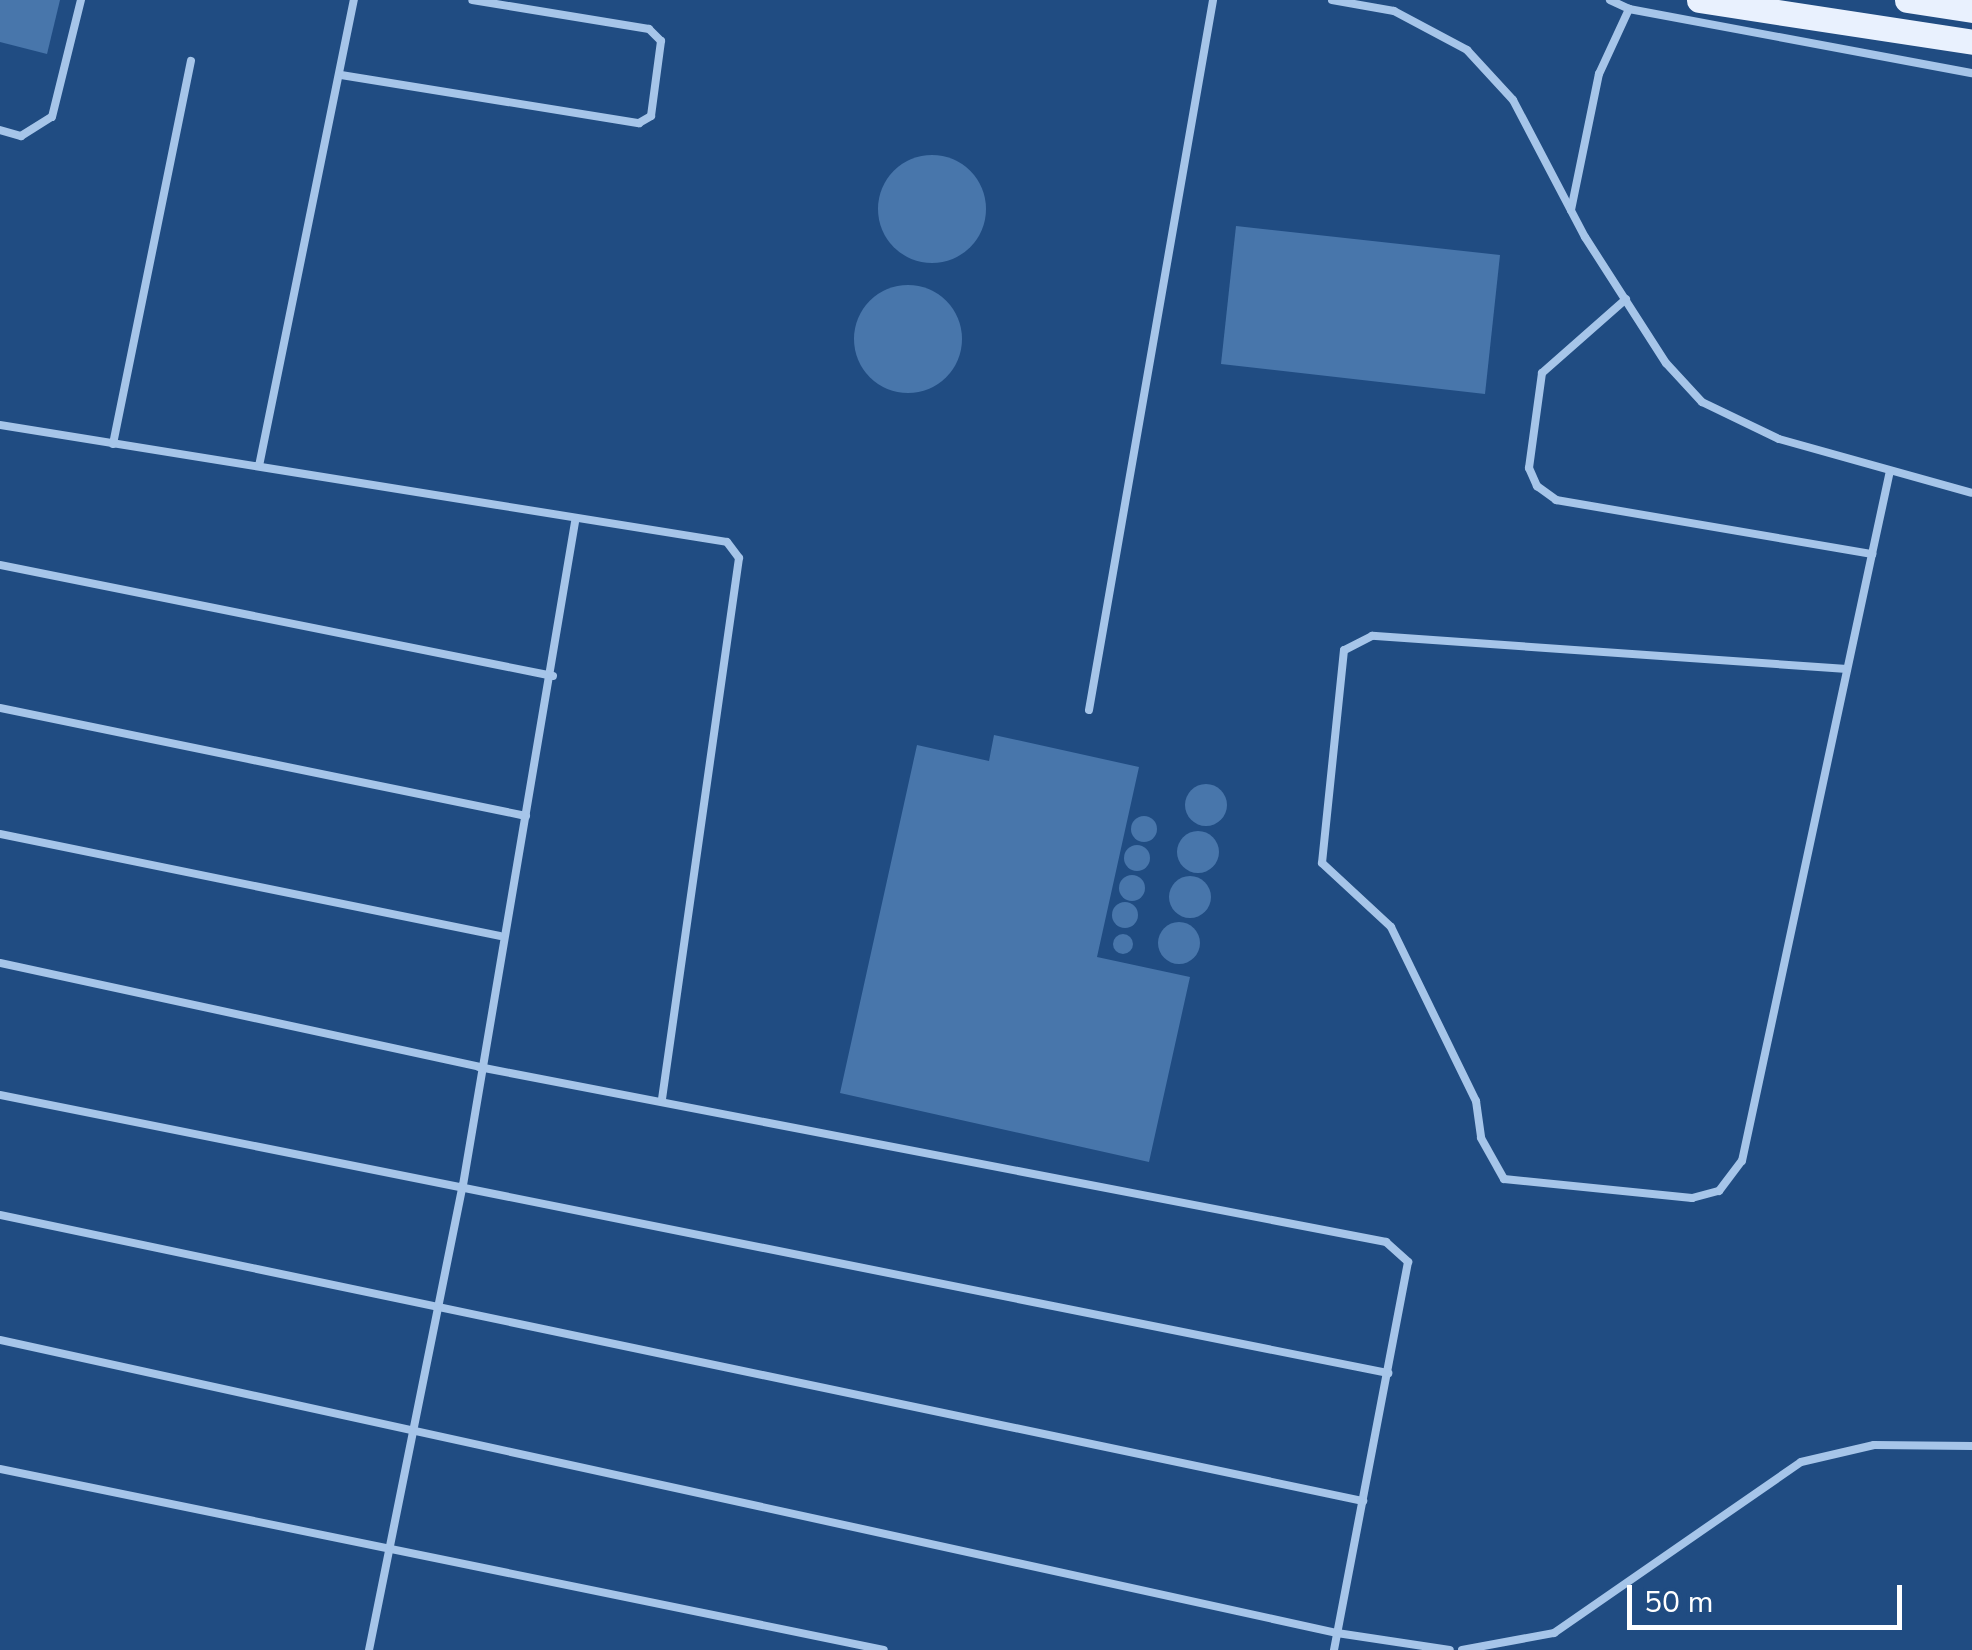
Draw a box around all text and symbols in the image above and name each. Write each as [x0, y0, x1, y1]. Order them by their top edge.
scale bar [1632, 1565, 1907, 1627]
text: 50 m [1644, 1582, 1713, 1623]

